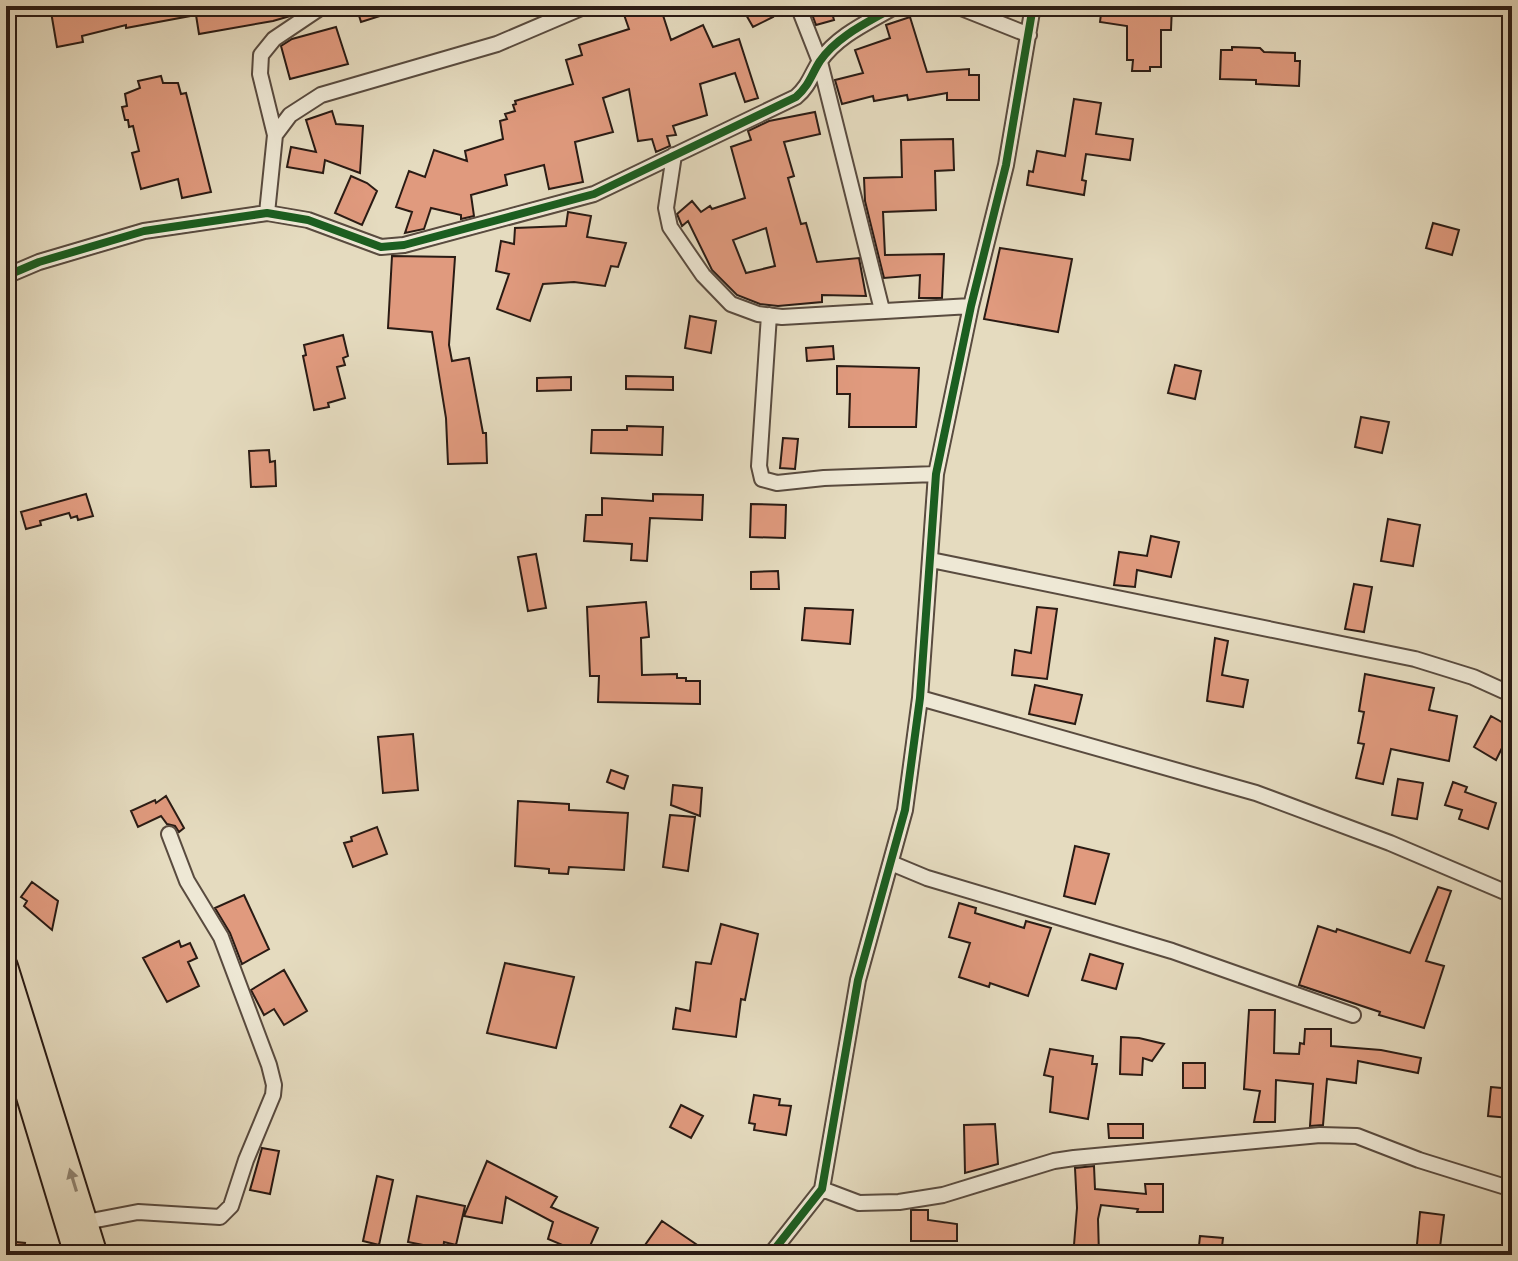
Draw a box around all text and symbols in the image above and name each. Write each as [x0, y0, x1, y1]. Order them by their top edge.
one-way arrow [66, 1168, 79, 1192]

